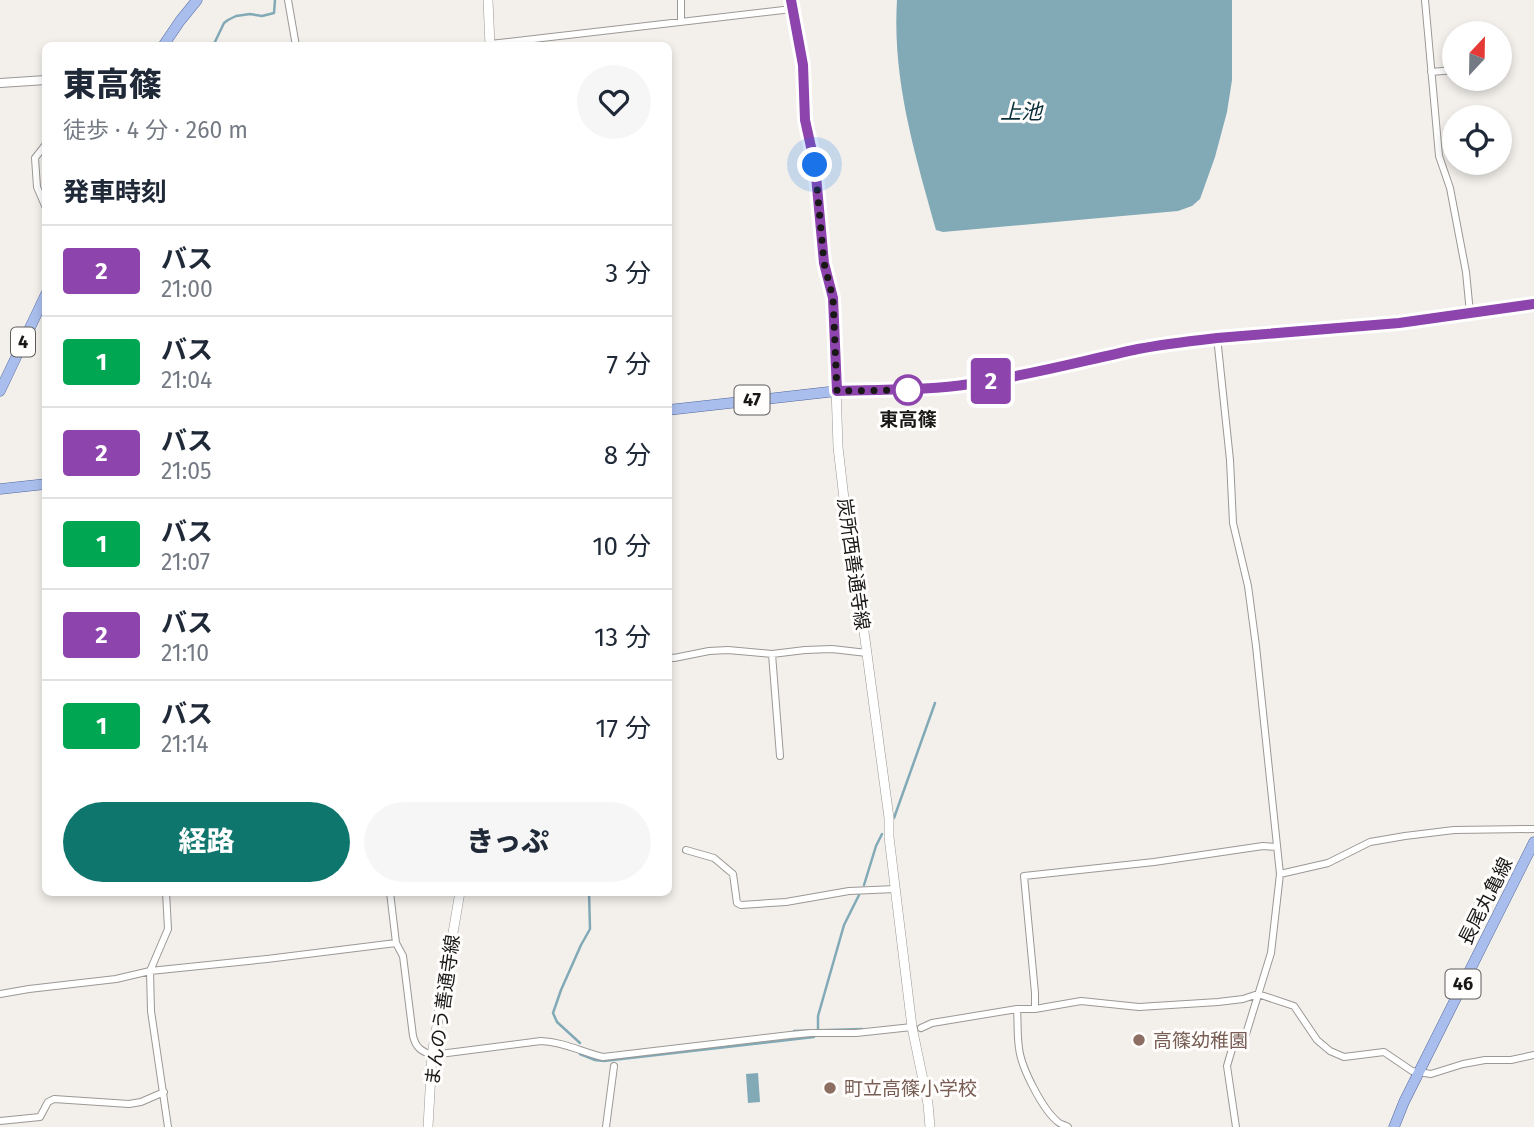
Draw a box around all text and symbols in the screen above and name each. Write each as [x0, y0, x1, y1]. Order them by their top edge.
north arrow [1442, 21, 1512, 91]
map controls [1442, 21, 1512, 175]
text: 東高篠 [63, 65, 162, 105]
button: heart [577, 65, 651, 139]
water label: 上池 [1000, 99, 1044, 125]
button: locate [1442, 105, 1512, 175]
text: 徒歩 · 4 分 · 260 m [63, 116, 248, 144]
your location [797, 147, 832, 182]
text: 発車時刻 [63, 177, 167, 208]
text: バス [161, 244, 213, 275]
text: 2 [95, 257, 108, 285]
text: 3 分 [605, 258, 651, 289]
text: 21:00 [161, 275, 213, 303]
road number: 4 [11, 328, 35, 356]
text: バス [161, 335, 213, 366]
text: 1 [96, 348, 107, 376]
text: 7 分 [607, 349, 651, 380]
line badge: 2 [968, 358, 1014, 404]
text: 21:04 [161, 366, 212, 394]
text: 2 [985, 367, 997, 395]
marker: 東高篠 [893, 375, 923, 405]
road number: 47 [734, 386, 770, 414]
place label: 東高篠 [879, 408, 937, 431]
text: バス [161, 426, 213, 457]
text: 2 [95, 439, 108, 467]
text: 8 分 [604, 440, 651, 471]
text: 21:05 [161, 457, 212, 485]
street label: 炭所西善通寺線 [833, 497, 874, 632]
text: バス [161, 517, 213, 548]
text: 1 [96, 530, 107, 558]
text: 10 分 [592, 531, 651, 562]
text: 21:07 [161, 548, 210, 576]
text: バス [161, 608, 213, 639]
text: 2 [95, 621, 108, 649]
text: 13 分 [594, 622, 651, 653]
text: 21:10 [161, 639, 209, 667]
text: バス [161, 699, 213, 730]
text: 1 [96, 712, 107, 740]
text: 17 分 [595, 713, 651, 744]
text: 21:14 [161, 730, 209, 758]
button: 経路 [63, 802, 350, 882]
button: きっぷ [364, 802, 651, 882]
street label: 長尾丸亀線 [1454, 854, 1517, 949]
street label: まんのう善通寺線 [421, 933, 464, 1087]
road number: 46 [1446, 970, 1480, 999]
place label: 高篠幼稚園 [1153, 1029, 1248, 1052]
marker: 高篠幼稚園 [1131, 1032, 1147, 1048]
place label: 町立高篠小学校 [844, 1077, 977, 1100]
marker: 町立高篠小学校 [822, 1080, 838, 1096]

